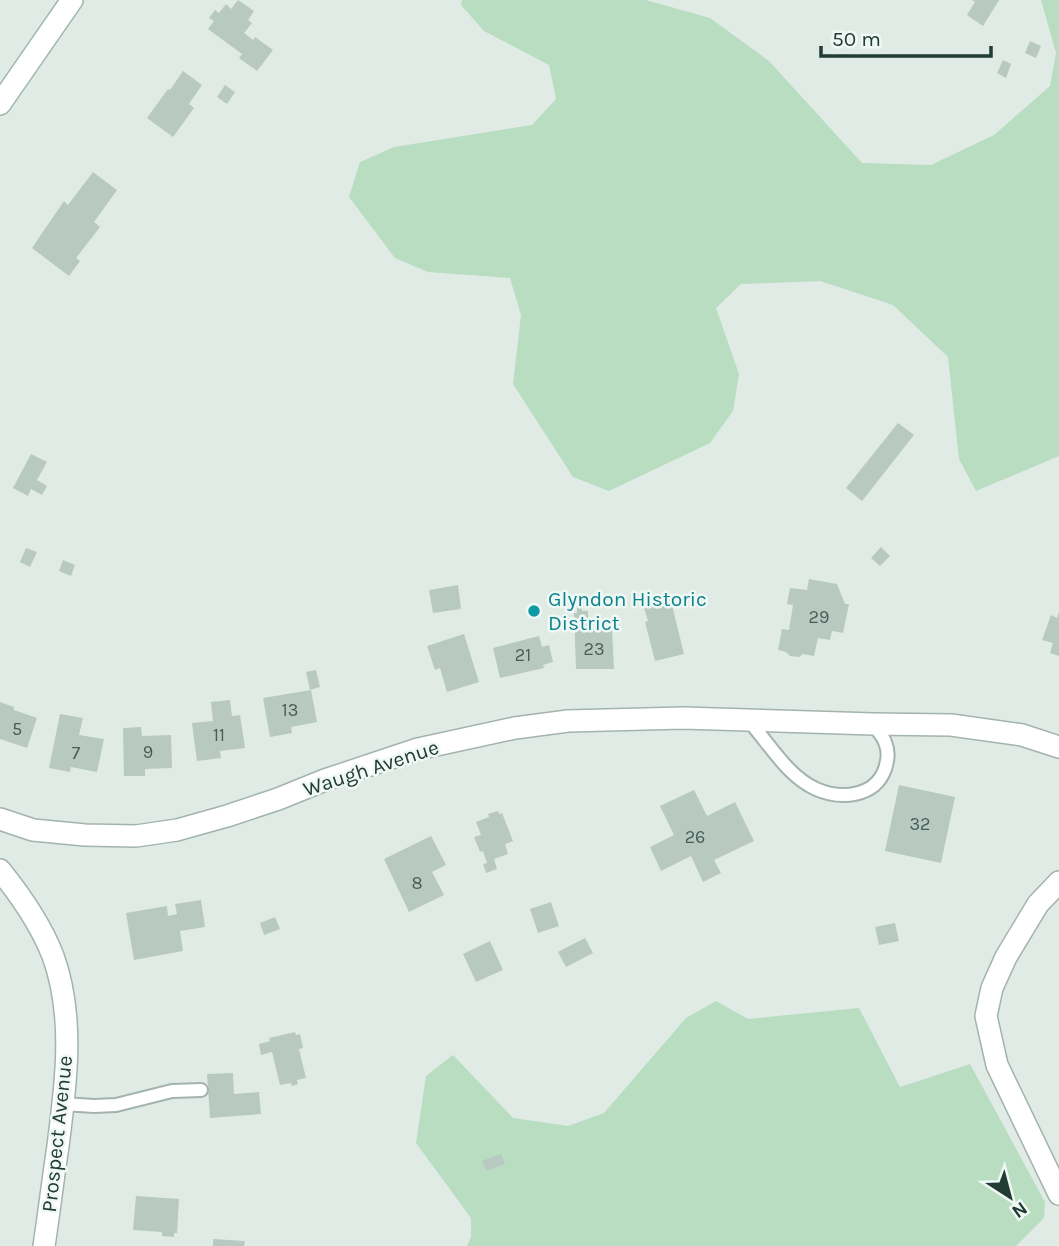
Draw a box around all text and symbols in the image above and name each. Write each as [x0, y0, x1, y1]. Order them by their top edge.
scale bar [821, 14, 991, 58]
text: 50 m [832, 27, 881, 51]
place label: Glyndon Historic District [548, 587, 707, 635]
marker: Glyndon Historic District [526, 603, 542, 619]
house number: 29 [809, 606, 829, 628]
house number: 23 [583, 638, 605, 660]
house number: 21 [515, 644, 531, 666]
house number: 13 [282, 699, 298, 721]
house number: 5 [12, 718, 22, 740]
house number: 11 [213, 724, 225, 746]
street label: Waugh Avenue [300, 735, 442, 801]
house number: 9 [143, 741, 153, 763]
house number: 7 [72, 742, 81, 764]
house number: 32 [909, 813, 931, 835]
house number: 26 [685, 826, 705, 848]
house number: 8 [411, 872, 423, 894]
street label: Prospect Avenue [37, 1054, 77, 1214]
north arrow [975, 1162, 1045, 1232]
text: N [1007, 1197, 1031, 1223]

